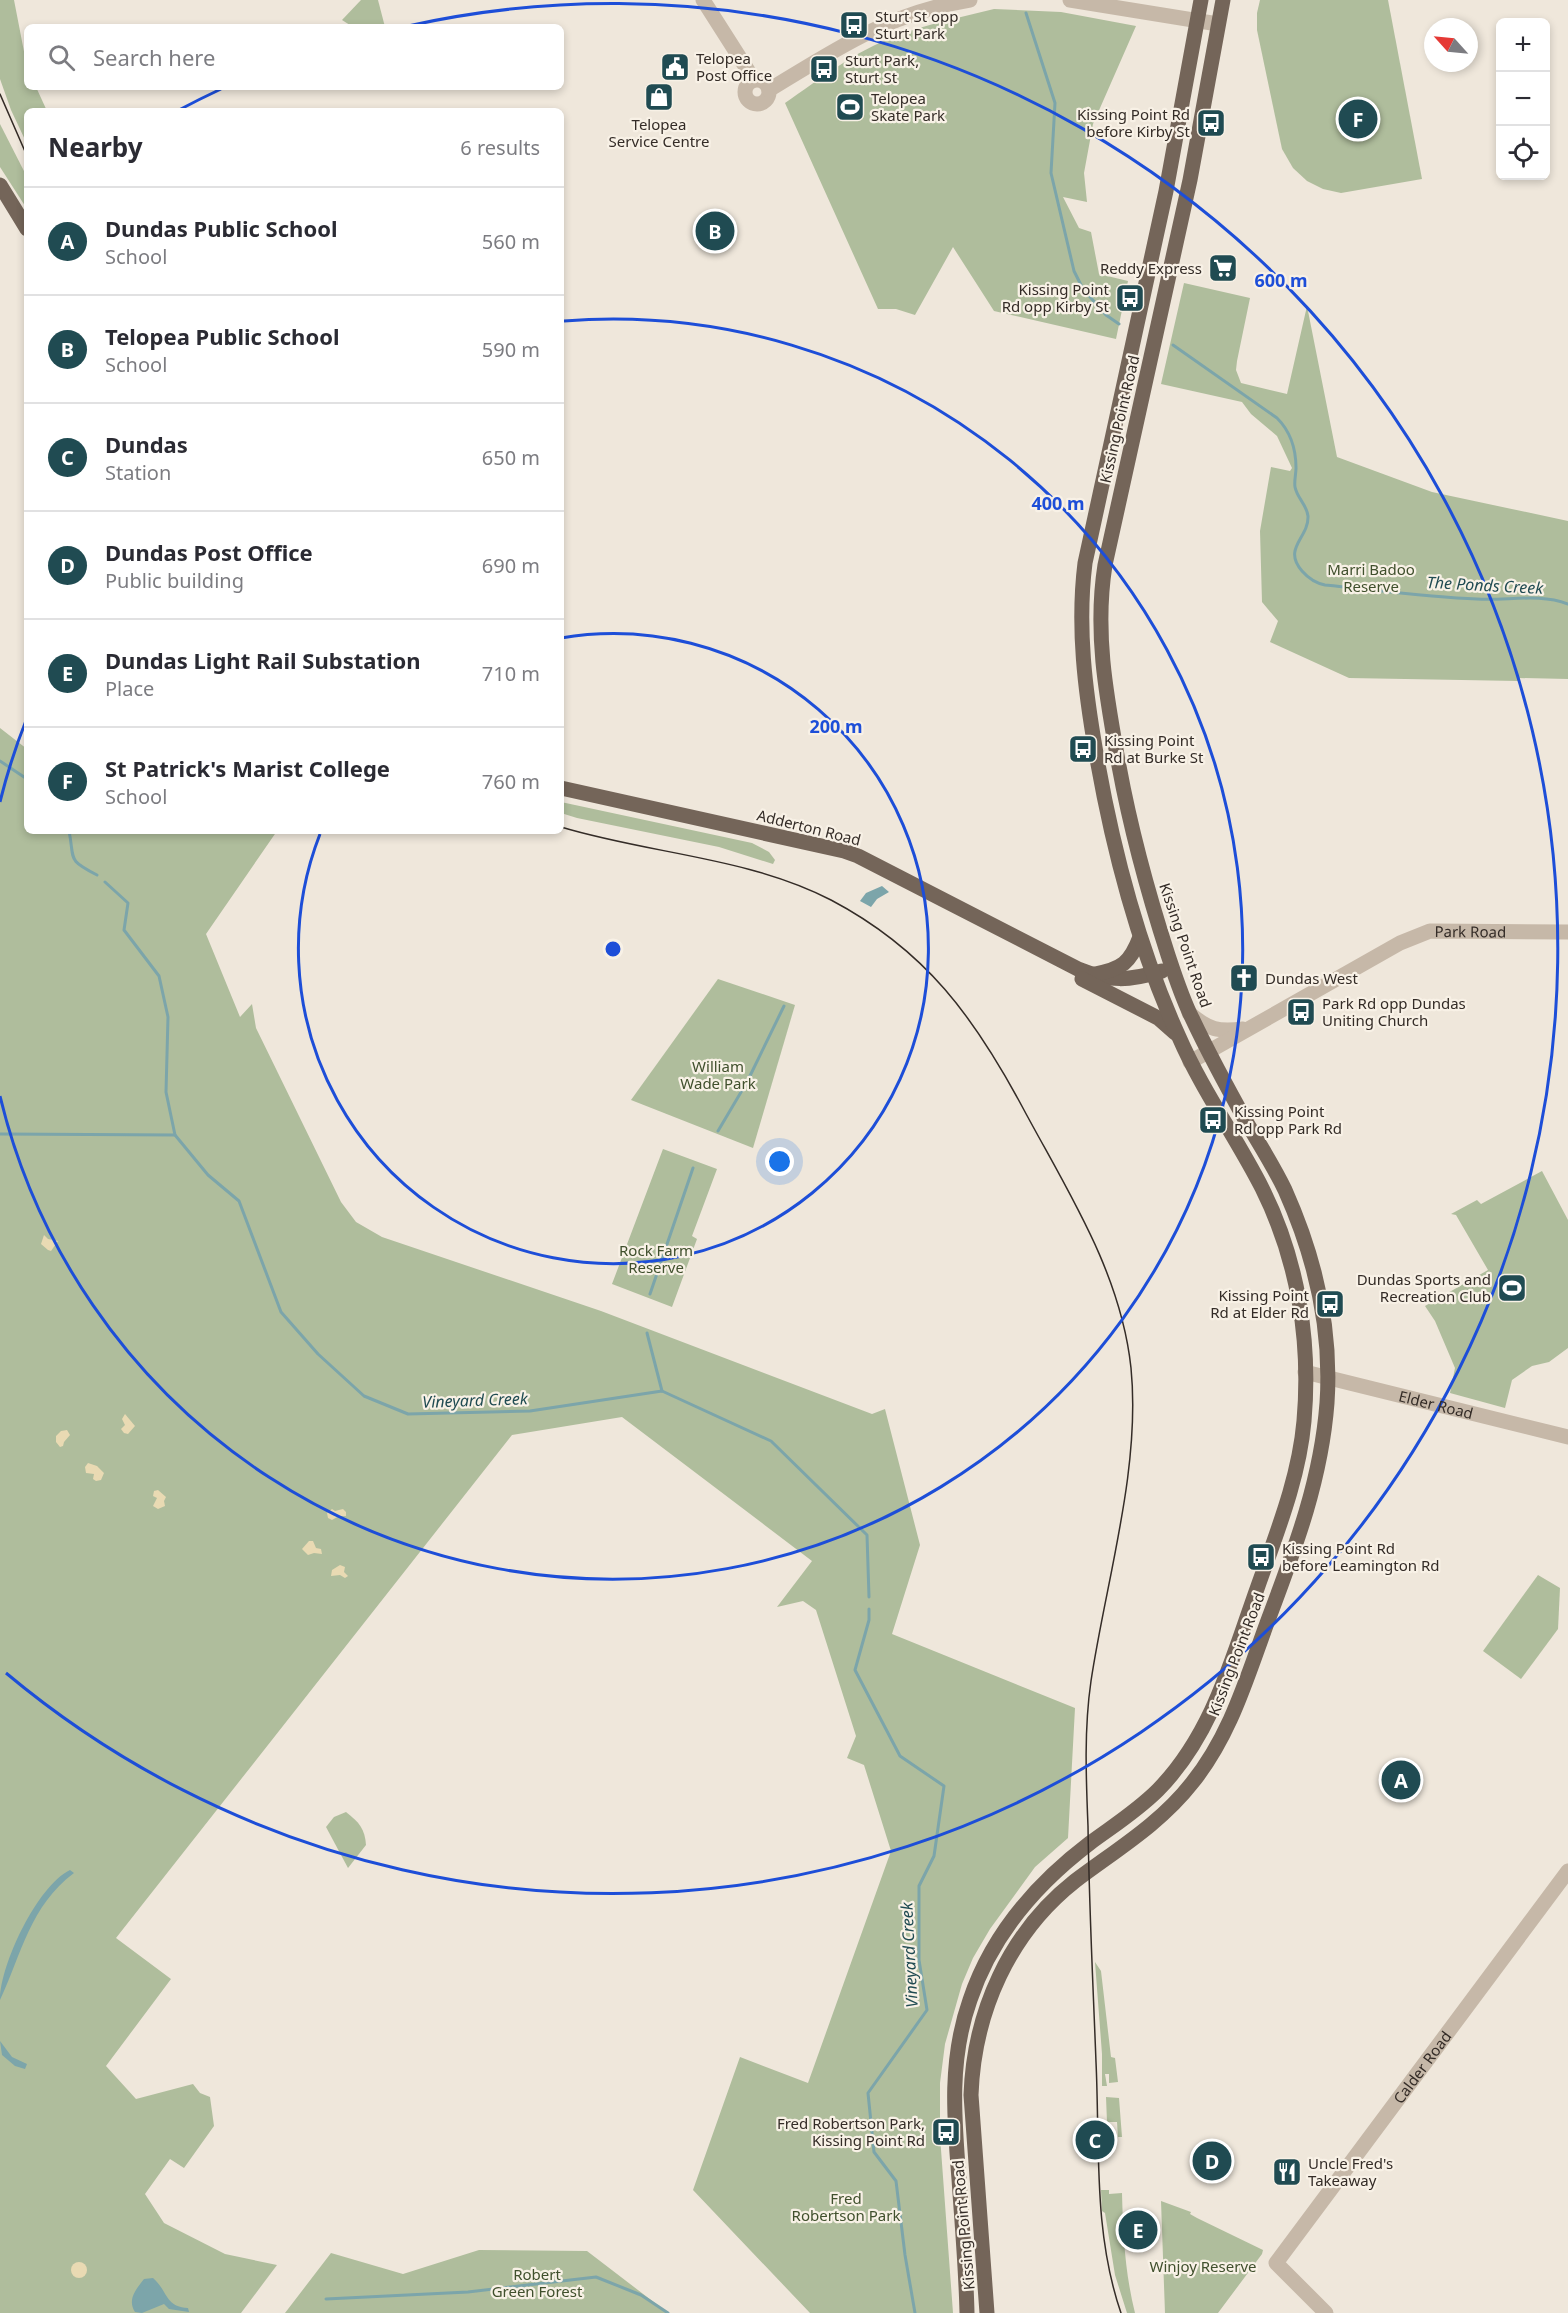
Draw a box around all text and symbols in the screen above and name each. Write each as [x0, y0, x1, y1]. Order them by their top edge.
place label: Sturt St opp Sturt Park [875, 6, 959, 43]
bus stop icon: Sturt St opp Sturt Park [838, 9, 870, 41]
north arrow [1424, 18, 1478, 72]
map controls [1496, 18, 1550, 180]
button: + [1496, 18, 1550, 72]
search box [24, 24, 564, 90]
icon: search [45, 41, 78, 74]
text: Search here [93, 42, 215, 72]
place label: Telopea Post Office [696, 48, 772, 85]
place label: Sturt Park, Sturt St [845, 50, 919, 87]
public building icon: Telopea Post Office [659, 51, 691, 83]
bus stop icon: Sturt Park, Sturt St [808, 53, 840, 85]
button: − [1496, 72, 1550, 126]
shop icon: Telopea Service Centre [643, 81, 675, 113]
place label: Telopea Skate Park [871, 88, 945, 125]
sports icon: Telopea Skate Park [834, 91, 866, 123]
pin: F [1338, 96, 1378, 142]
place label: Kissing Point Rd before Kirby St [1077, 104, 1191, 141]
bus stop icon: Kissing Point Rd before Kirby St [1195, 107, 1227, 139]
place label: Telopea Service Centre [609, 114, 709, 151]
button: locate [1496, 126, 1550, 180]
text: Nearby [48, 129, 143, 165]
text: 6 results [460, 134, 540, 161]
pin: B [696, 208, 734, 254]
text: Dundas Public School [105, 213, 337, 243]
text: A [61, 228, 74, 255]
text: 560 m [482, 228, 540, 255]
text: School [105, 243, 167, 270]
supermarket icon: Reddy Express [1207, 252, 1239, 284]
place label: Reddy Express [1100, 258, 1202, 278]
text: 600 m [1254, 268, 1308, 292]
place label: Kissing Point Rd opp Kirby St [1002, 279, 1110, 316]
bus stop icon: Kissing Point Rd opp Kirby St [1114, 282, 1146, 314]
text: Telopea Public School [105, 321, 339, 351]
text: B [61, 336, 74, 363]
text: 590 m [482, 336, 540, 363]
text: School [105, 351, 167, 378]
street label: Kissing Point Road [1095, 353, 1143, 485]
text: Dundas [105, 429, 188, 459]
text: C [61, 444, 74, 471]
text: 650 m [482, 444, 540, 471]
text: Station [105, 459, 171, 486]
text: 400 m [1031, 491, 1085, 515]
text: Dundas Post Office [105, 537, 313, 567]
text: D [60, 552, 75, 579]
text: 690 m [482, 552, 540, 579]
park label: Marri Badoo Reserve [1327, 559, 1415, 596]
text: Public building [105, 567, 244, 594]
water label: The Ponds Creek [1426, 571, 1545, 599]
text: Dundas Light Rail Substation [105, 645, 421, 675]
text: E [62, 660, 73, 687]
text: 710 m [482, 660, 540, 687]
text: Place [105, 675, 154, 702]
text: 200 m [809, 714, 863, 738]
place label: Kissing Point Rd at Burke St [1104, 730, 1204, 767]
bus stop icon: Kissing Point Rd at Burke St [1067, 733, 1099, 765]
text: St Patrick's Marist College [105, 753, 390, 783]
text: F [62, 768, 73, 795]
text: 760 m [482, 768, 540, 795]
text: School [105, 783, 167, 810]
street label: Adderton Road [755, 804, 863, 850]
street label: Kissing Point Road [1155, 880, 1217, 1010]
street label: Park Road [1434, 921, 1506, 942]
centre of rings [603, 939, 623, 959]
church icon: Dundas West [1228, 962, 1260, 994]
place label: Dundas West [1265, 968, 1359, 988]
place label: Park Rd opp Dundas Uniting Church [1322, 993, 1466, 1030]
bus stop icon: Park Rd opp Dundas Uniting Church [1285, 996, 1317, 1028]
park label: William Wade Park [680, 1056, 756, 1093]
place label: Kissing Point Rd opp Park Rd [1234, 1101, 1342, 1138]
bus stop icon: Kissing Point Rd opp Park Rd [1197, 1104, 1229, 1136]
your location [765, 1147, 794, 1176]
park label: Rock Farm Reserve [619, 1240, 693, 1277]
place label: Dundas Sports and Recreation Club [1357, 1269, 1491, 1306]
sports icon: Dundas Sports and Recreation Club [1496, 1272, 1528, 1304]
place label: Kissing Point Rd at Elder Rd [1210, 1285, 1310, 1322]
bus stop icon: Kissing Point Rd at Elder Rd [1314, 1288, 1346, 1320]
street label: Elder Road [1397, 1386, 1475, 1423]
water label: Vineyard Creek [422, 1387, 529, 1413]
place label: Kissing Point Rd before Leamington Rd [1282, 1538, 1440, 1575]
bus stop icon: Kissing Point Rd before Leamington Rd [1245, 1541, 1277, 1573]
street label: Kissing Point Road [1203, 1590, 1269, 1718]
pin: A [1382, 1758, 1420, 1802]
water label: Vineyard Creek [895, 1901, 923, 2008]
street label: Calder Road [1388, 2027, 1456, 2107]
place label: Fred Robertson Park, Kissing Point Rd [777, 2113, 925, 2150]
bus stop icon: Fred Robertson Park, Kissing Point Rd [930, 2116, 962, 2148]
pin: C [1076, 2118, 1114, 2162]
pin: D [1192, 2138, 1232, 2184]
place label: Uncle Fred's Takeaway [1308, 2153, 1393, 2190]
restaurant icon: Uncle Fred's Takeaway [1271, 2156, 1303, 2188]
street label: Kissing Point Road [947, 2159, 979, 2291]
park label: Fred Robertson Park [792, 2188, 900, 2225]
pin: E [1118, 2208, 1158, 2252]
park label: Winjoy Reserve [1150, 2256, 1257, 2276]
park label: Robert Green Forest [492, 2264, 583, 2301]

